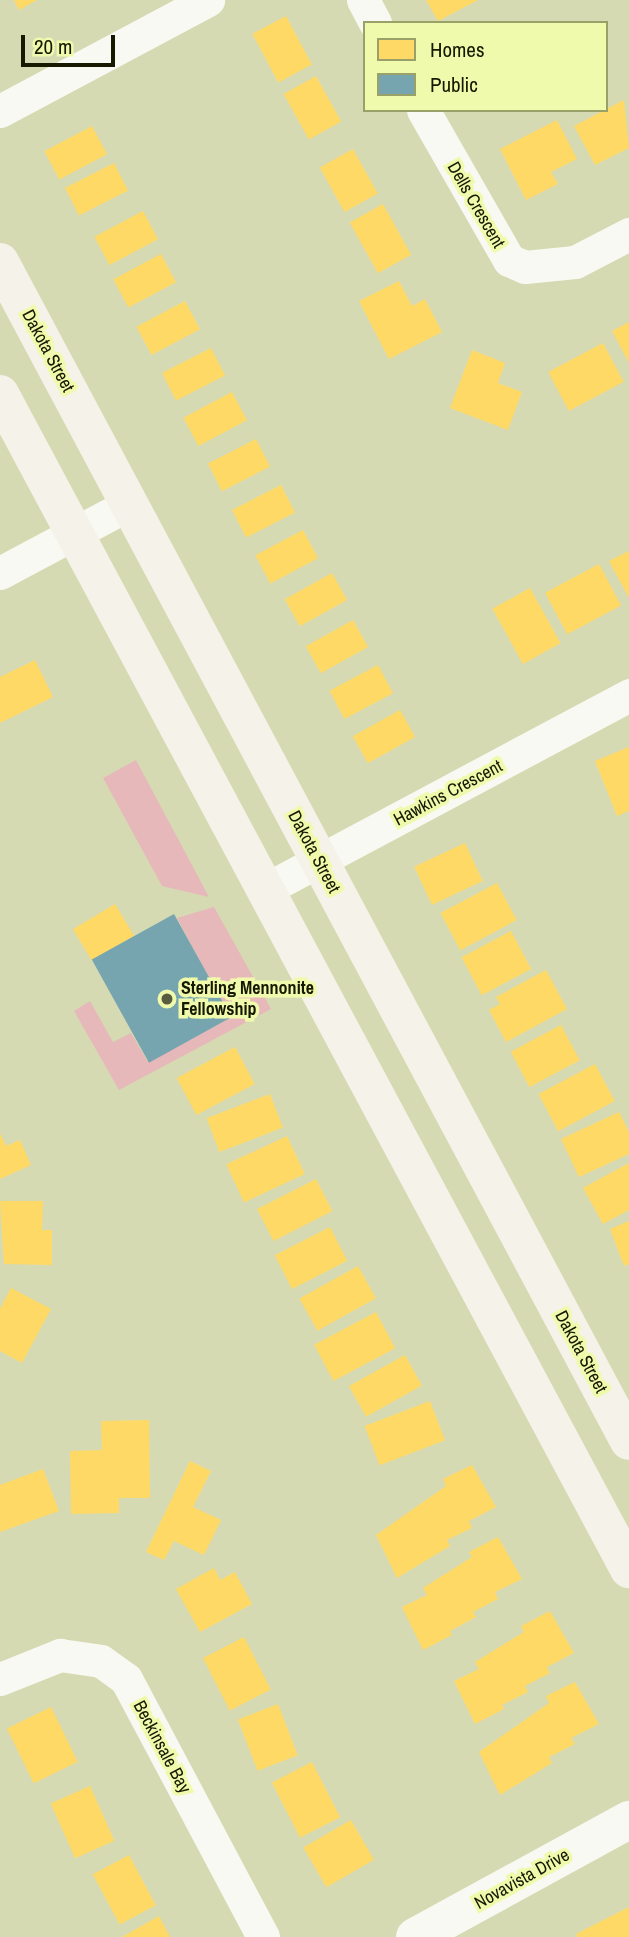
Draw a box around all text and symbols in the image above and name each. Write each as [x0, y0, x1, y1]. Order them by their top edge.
scale bar [24, 21, 119, 65]
legend [363, 21, 608, 112]
text: 20 m [34, 32, 72, 61]
text: Homes [430, 35, 485, 64]
text: Public [430, 70, 478, 99]
street label: Dells Crescent [443, 158, 509, 252]
street label: Dakota Street [17, 306, 79, 396]
street label: Hawkins Crescent [390, 755, 506, 831]
street label: Dakota Street [283, 807, 345, 897]
place label: Sterling Mennonite Fellowship [181, 978, 314, 1020]
marker: Sterling Mennonite Fellowship [159, 991, 175, 1007]
street label: Dakota Street [550, 1307, 612, 1397]
street label: Beckinsale Bay [129, 1697, 195, 1797]
street label: Novavista Drive [471, 1844, 573, 1914]

